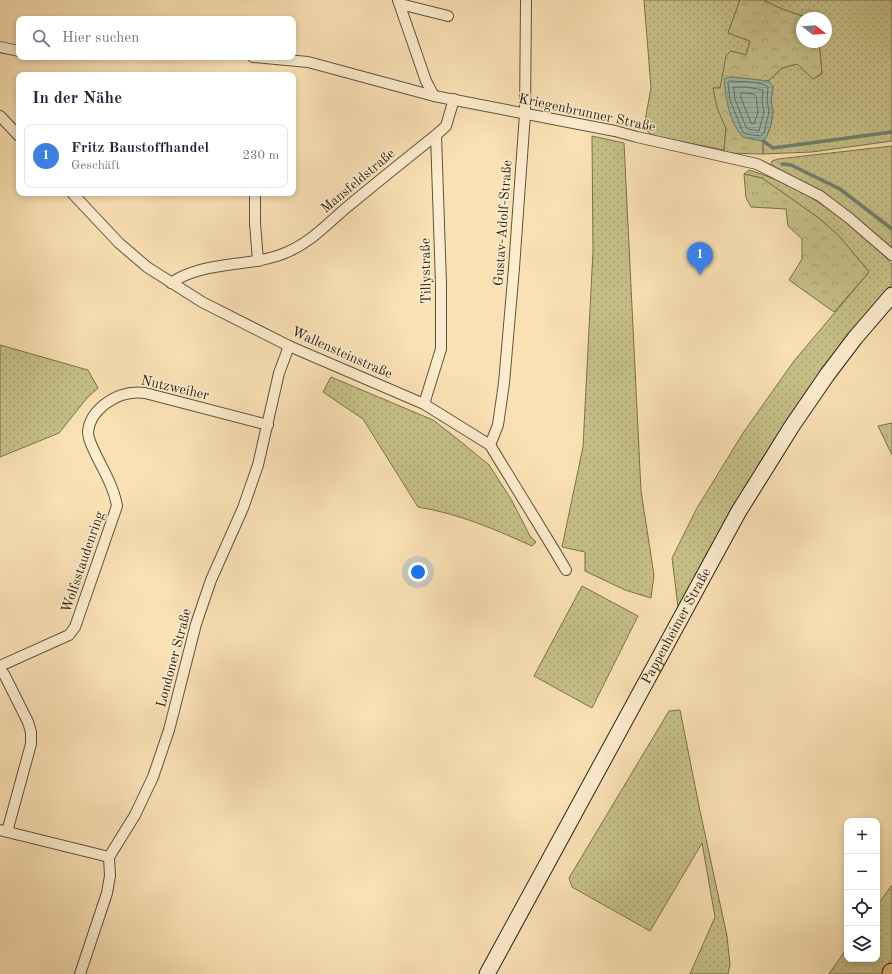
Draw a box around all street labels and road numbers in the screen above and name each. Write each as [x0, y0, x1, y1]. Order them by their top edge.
street label: Kriegenbrunner Straße [517, 92, 657, 134]
street label: Mansfeldstraße [318, 146, 398, 216]
street label: Gustav-Adolf-Straße [492, 160, 514, 286]
street label: Tillystraße [418, 238, 434, 304]
street label: Wallensteinstraße [290, 325, 394, 381]
street label: Nutzweiher [140, 373, 211, 403]
street label: Wolfsstaudenring [59, 509, 107, 615]
street label: Pappenheimer Straße [639, 566, 713, 686]
street label: Londoner Straße [154, 607, 194, 709]

